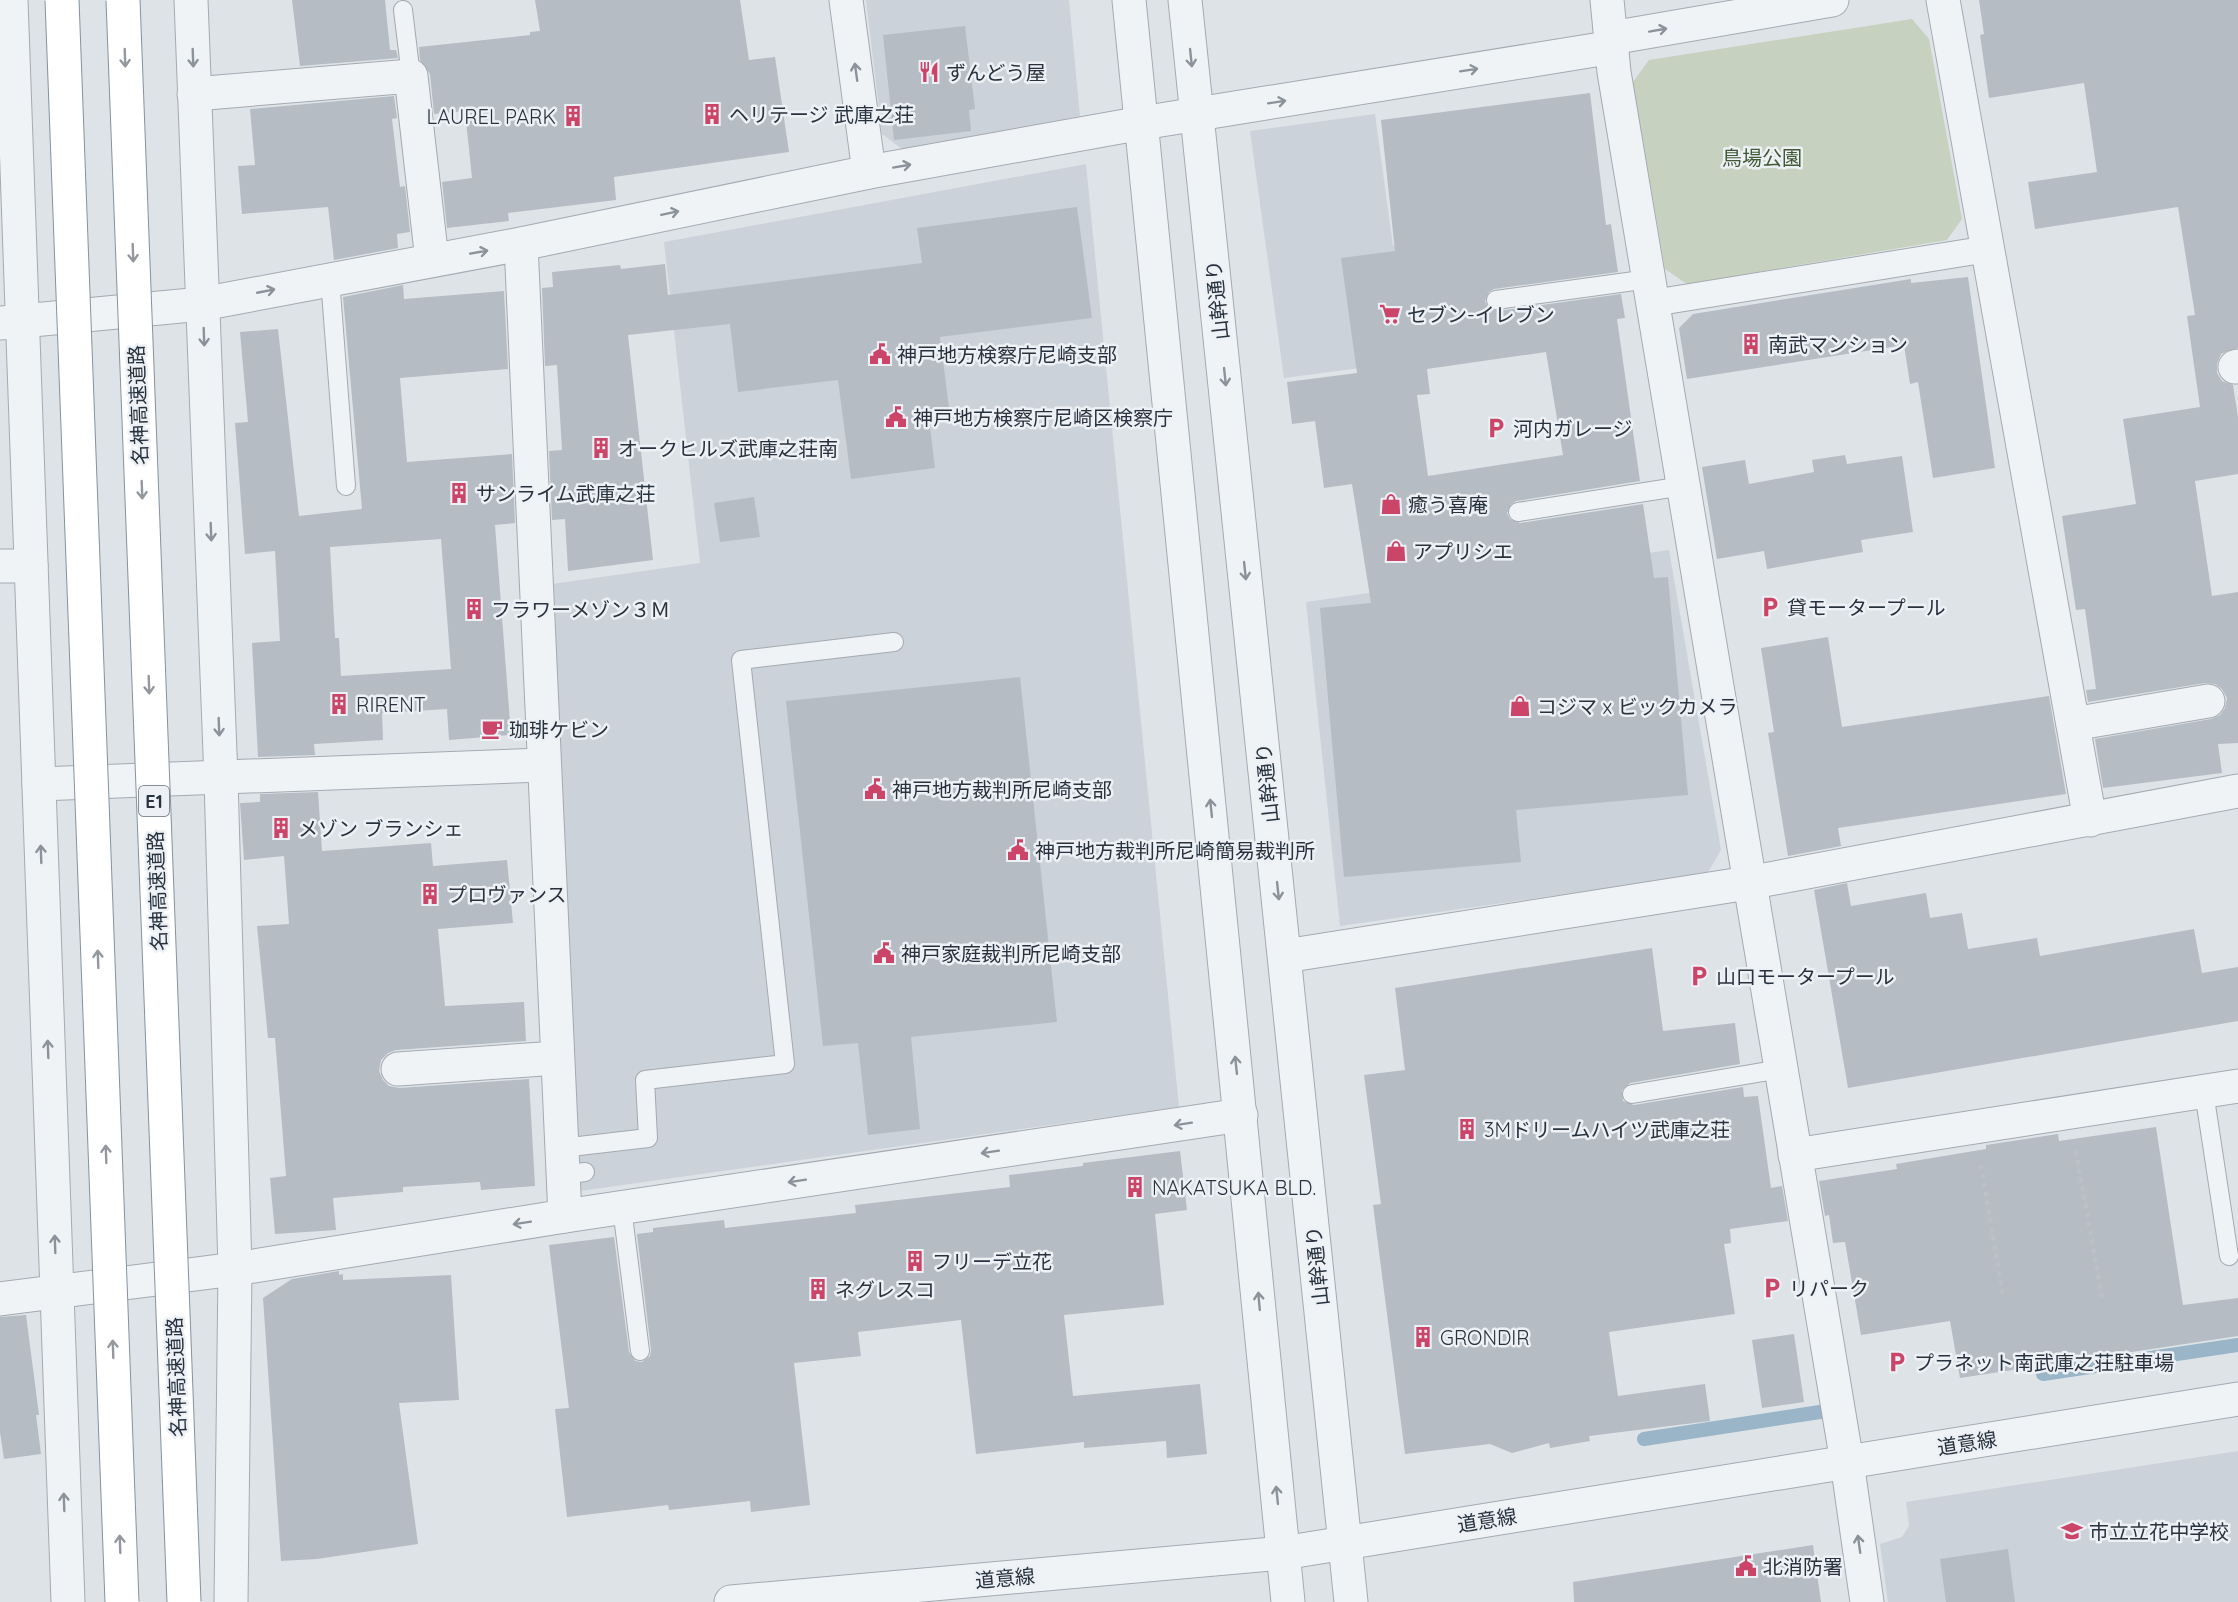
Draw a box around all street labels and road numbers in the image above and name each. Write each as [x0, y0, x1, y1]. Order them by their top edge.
street label: 山幹通り [1200, 259, 1234, 341]
street label: 名神高速道路 [123, 345, 153, 465]
street label: 山幹通り [1250, 742, 1284, 824]
road number: E1 [139, 786, 169, 816]
street label: 名神高速道路 [142, 831, 172, 951]
street label: 山幹通り [1300, 1225, 1334, 1307]
street label: 名神高速道路 [161, 1317, 191, 1437]
street label: 道意線 [1935, 1426, 1999, 1460]
street label: 道意線 [1455, 1503, 1519, 1537]
street label: 道意線 [974, 1563, 1036, 1593]

